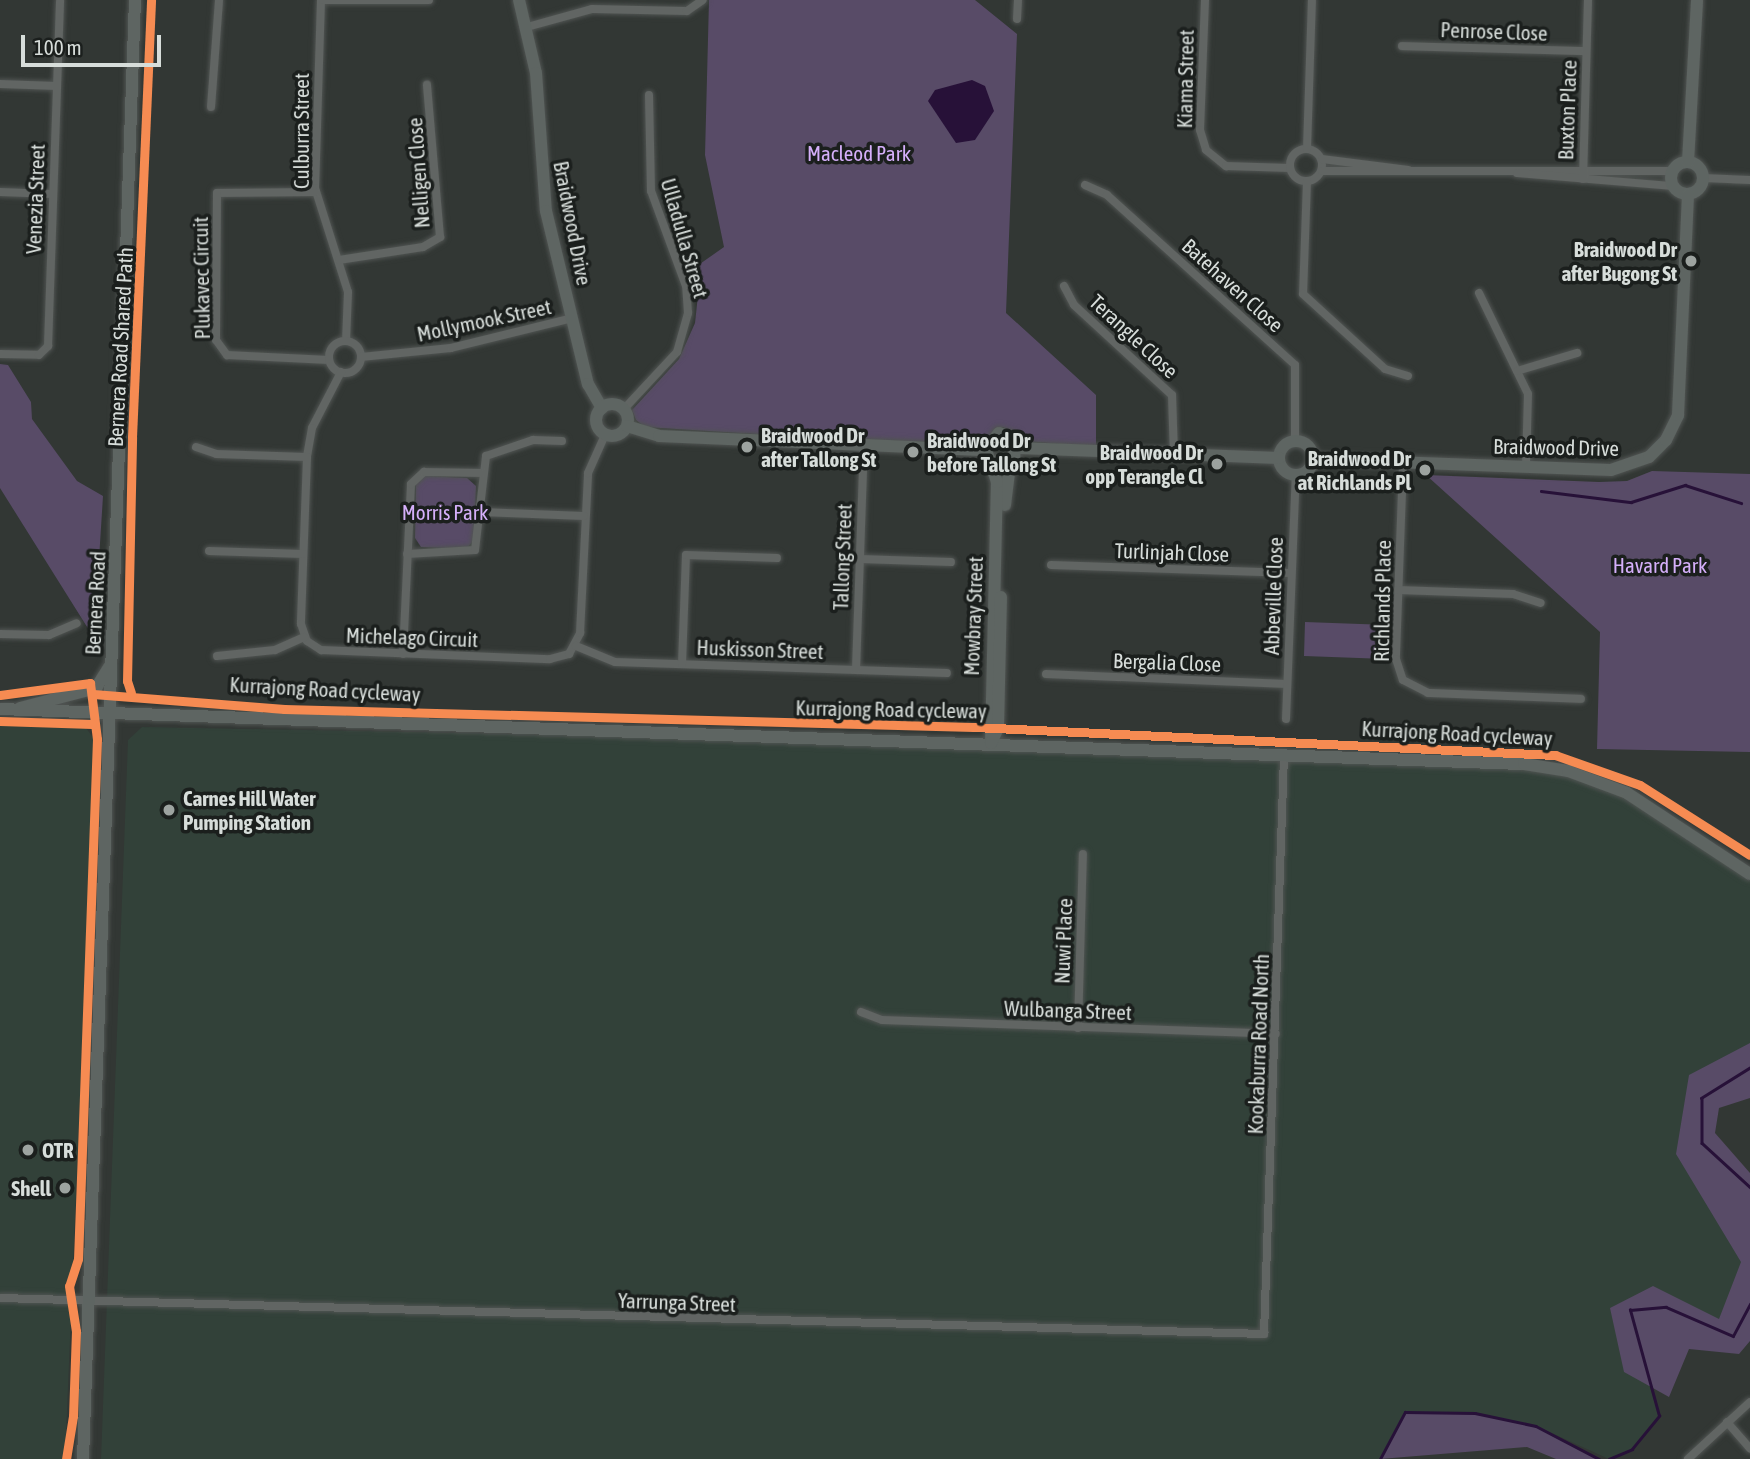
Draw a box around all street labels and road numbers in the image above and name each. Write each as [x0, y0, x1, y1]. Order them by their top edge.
street label: Penrose Close [1440, 17, 1548, 45]
street label: Kiama Street [1172, 29, 1198, 129]
street label: Buxton Place [1553, 59, 1581, 161]
street label: Culburra Street [288, 73, 314, 189]
street label: Nelligen Close [402, 117, 434, 229]
street label: Venezia Street [20, 144, 50, 254]
street label: Braidwood Drive [549, 159, 597, 287]
street label: Ulladulla Street [656, 175, 714, 301]
street label: Plukavec Circuit [187, 216, 215, 340]
street label: Batehaven Close [1177, 233, 1289, 337]
street label: Bernera Road Shared Path [102, 247, 138, 447]
street label: Terangle Close [1085, 289, 1183, 383]
street label: Mollymook Street [415, 293, 553, 347]
street label: Braidwood Drive [1493, 433, 1619, 461]
street label: Tallong Street [828, 503, 856, 611]
street label: Turlinjah Close [1114, 537, 1230, 567]
street label: Abbeville Close [1258, 537, 1288, 655]
street label: Richlands Place [1368, 540, 1396, 662]
street label: Bernera Road [80, 550, 110, 656]
street label: Mowbray Street [958, 556, 988, 676]
street label: Michelago Circuit [345, 622, 479, 652]
street label: Huskisson Street [696, 634, 824, 664]
street label: Bergalia Close [1113, 648, 1221, 676]
street label: Kurrajong Road cycleway [229, 671, 421, 707]
street label: Kurrajong Road cycleway [795, 695, 987, 723]
street label: Kurrajong Road cycleway [1361, 715, 1553, 751]
street label: Nuwi Place [1049, 898, 1077, 984]
street label: Kookaburra Road North [1242, 953, 1274, 1135]
street label: Wulbanga Street [1004, 995, 1132, 1025]
street label: Yarrunga Street [618, 1287, 736, 1317]

